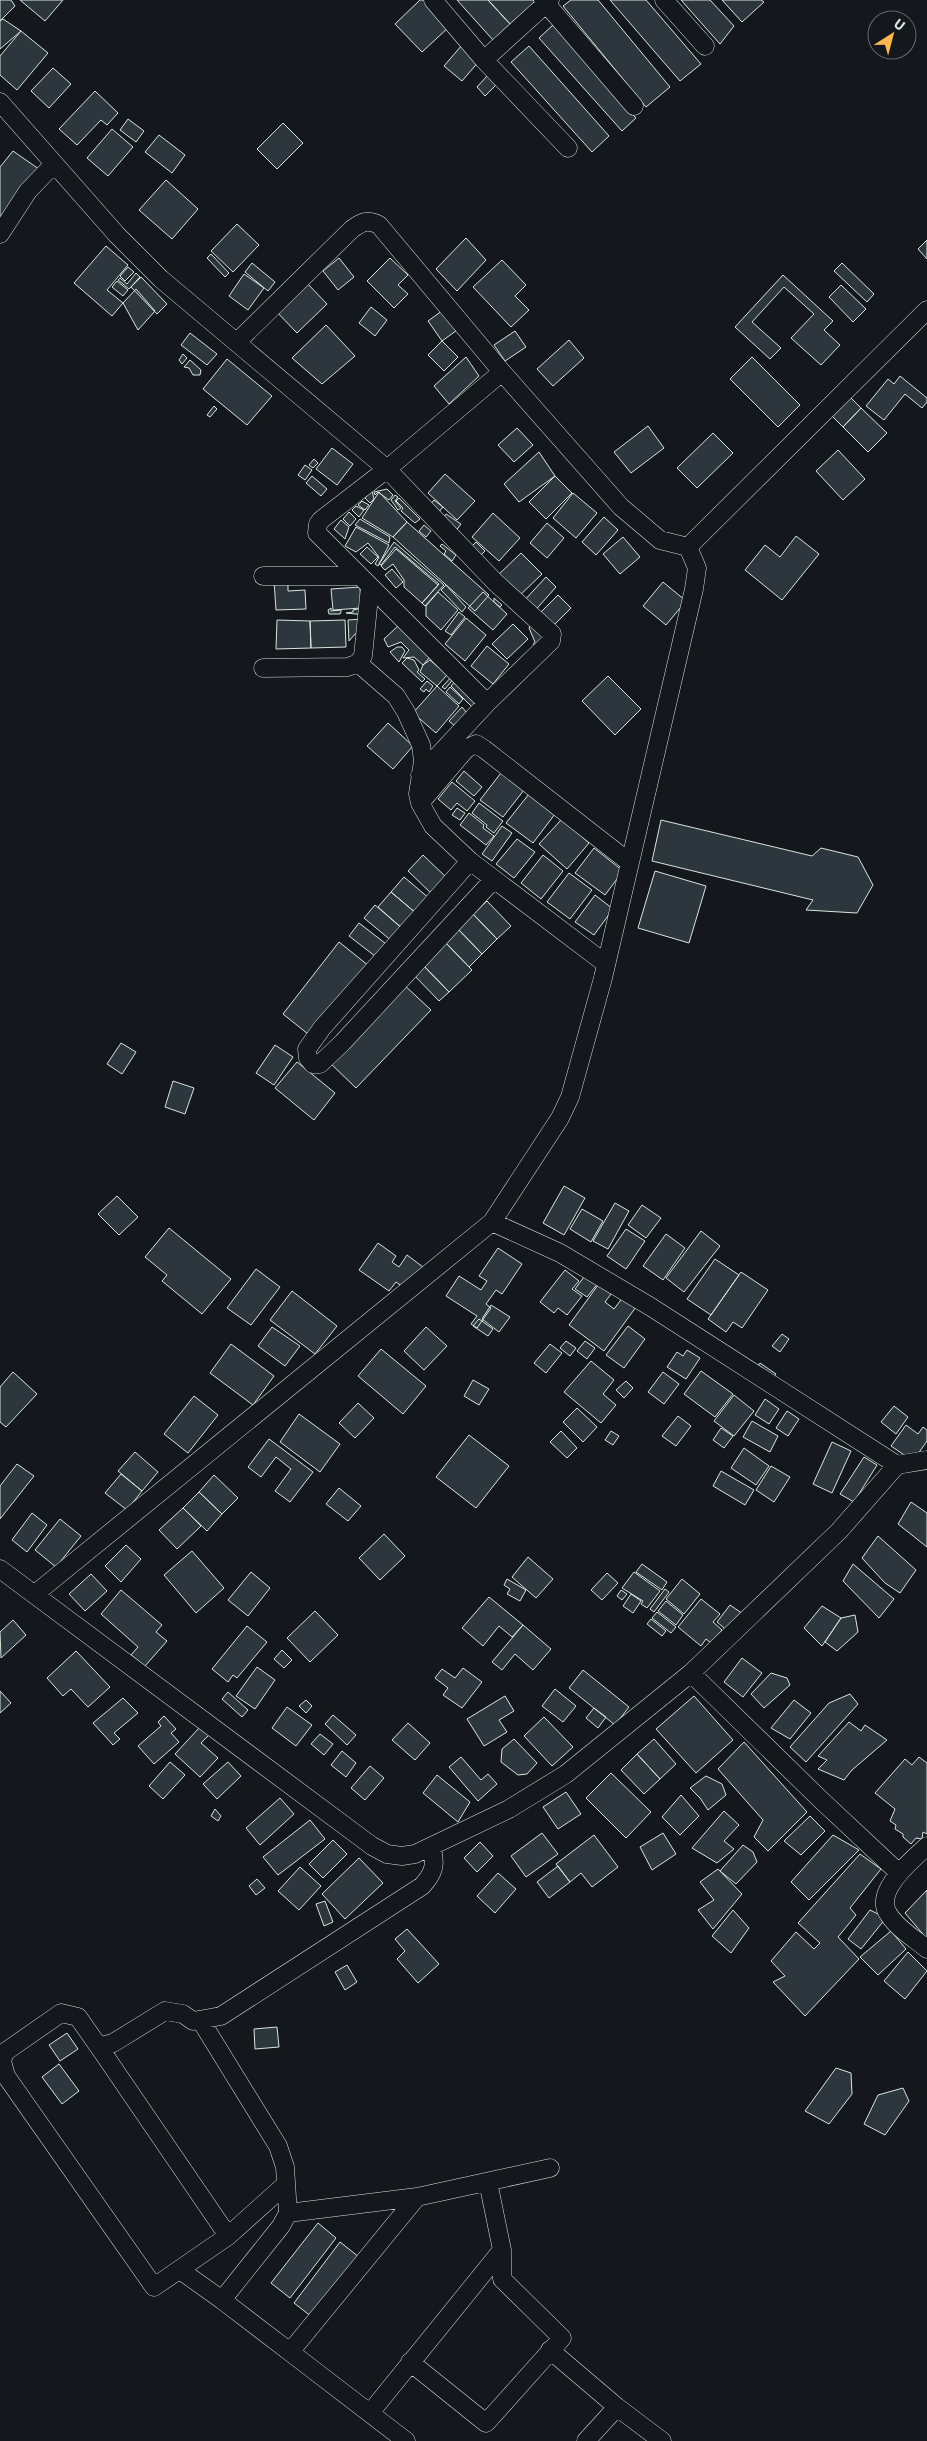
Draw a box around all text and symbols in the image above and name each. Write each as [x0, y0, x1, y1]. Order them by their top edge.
north arrow [867, 10, 917, 60]
text: U [890, 14, 909, 35]

